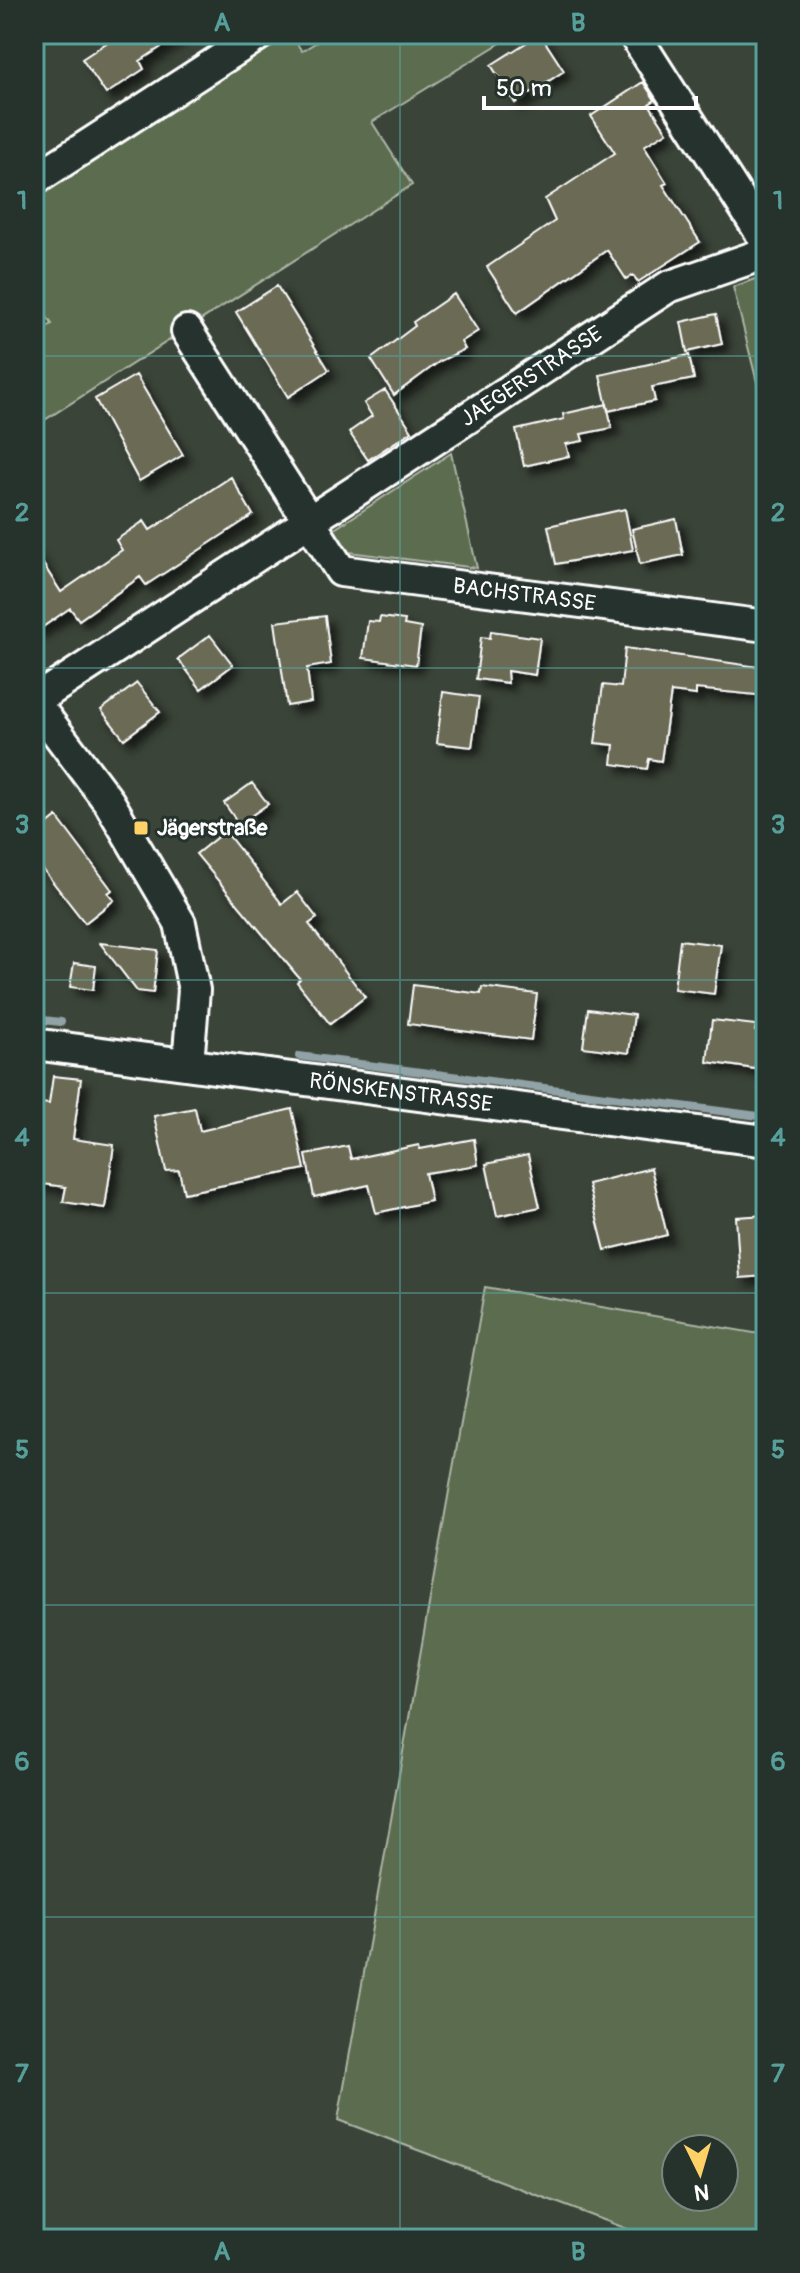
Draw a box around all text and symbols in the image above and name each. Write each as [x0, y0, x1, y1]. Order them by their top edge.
text: A [214, 7, 231, 39]
text: B [571, 7, 585, 39]
scale bar [484, 60, 696, 110]
text: 50 m [496, 74, 552, 103]
text: 1 [17, 185, 27, 217]
text: 1 [773, 185, 783, 217]
street label: JAEGERSTRASSE [455, 320, 608, 433]
text: 2 [15, 497, 29, 529]
text: 2 [771, 497, 785, 529]
street label: BACHSTRASSE [451, 572, 597, 618]
text: 3 [15, 809, 29, 841]
text: 3 [771, 809, 785, 841]
place label: Jägerstraße [157, 814, 269, 842]
marker: Jägerstraße [132, 819, 150, 837]
street label: RÖNSKENSTRASSE [307, 1067, 494, 1119]
text: 4 [14, 1122, 30, 1154]
text: 4 [770, 1122, 786, 1154]
text: 5 [15, 1434, 29, 1466]
text: 5 [771, 1434, 785, 1466]
text: 6 [14, 1746, 30, 1778]
text: 6 [770, 1746, 786, 1778]
text: 7 [15, 2058, 29, 2090]
text: 7 [771, 2058, 785, 2090]
north arrow [660, 2133, 740, 2213]
text: N [693, 2177, 710, 2207]
text: A [214, 2236, 231, 2268]
text: B [571, 2236, 585, 2268]

